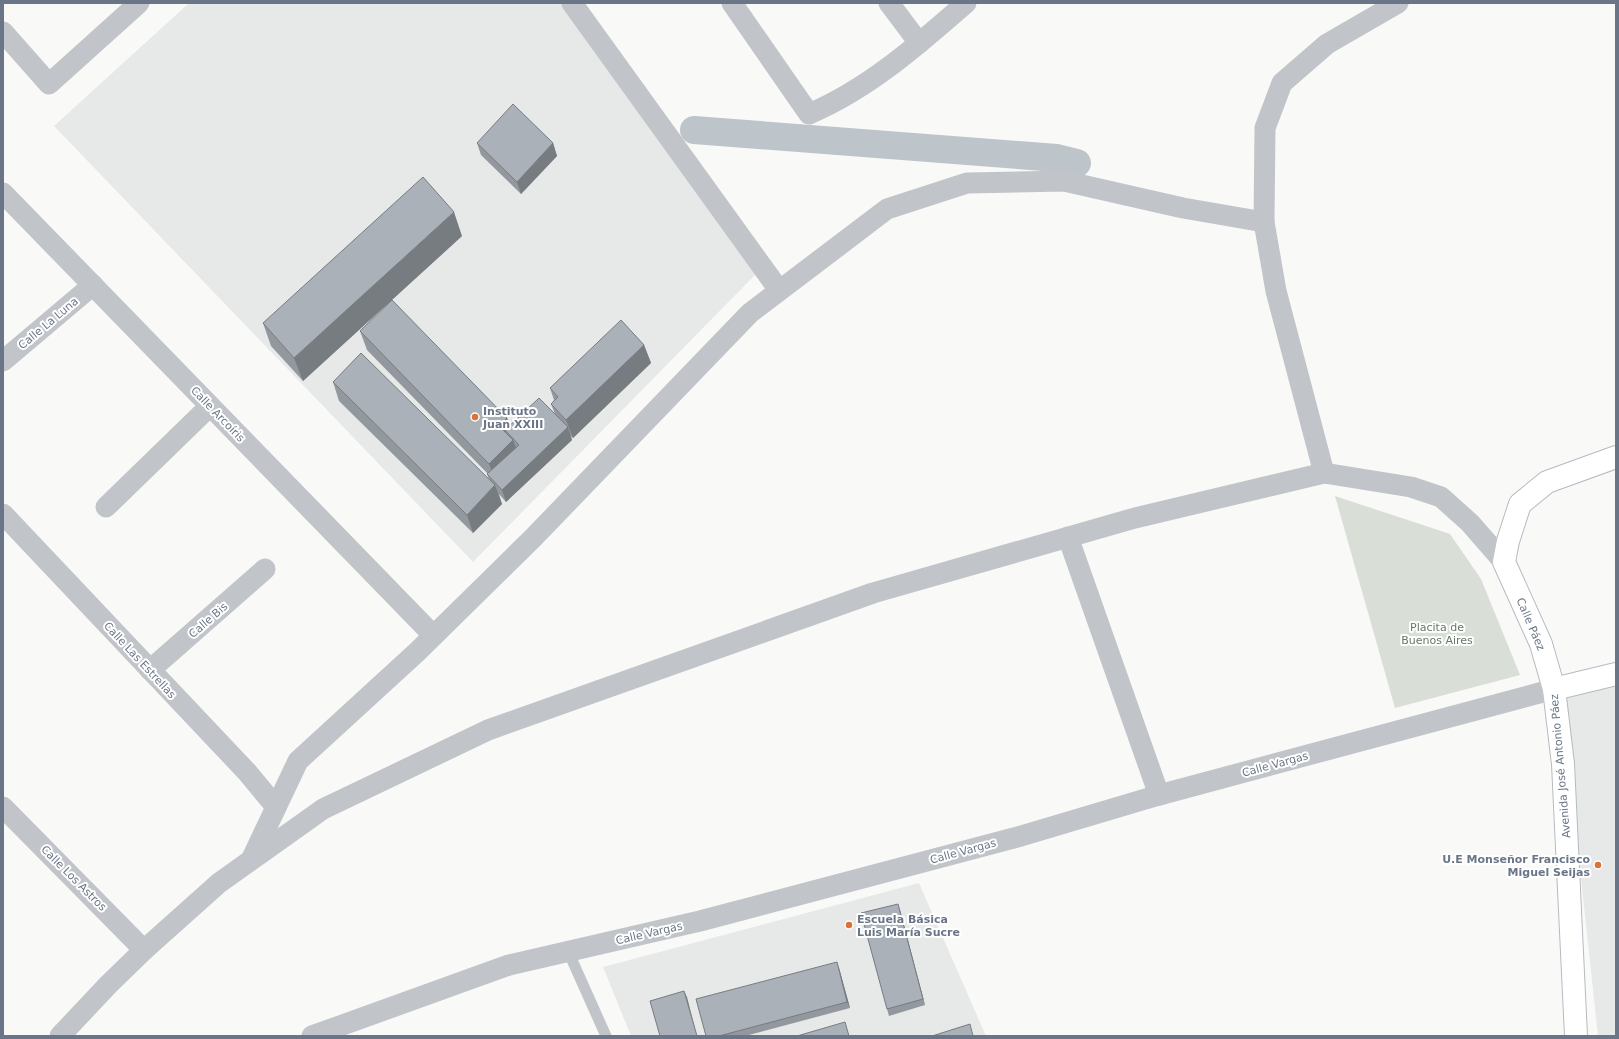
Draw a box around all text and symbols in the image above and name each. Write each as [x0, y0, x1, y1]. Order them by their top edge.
street label: Calle La Luna [16, 295, 81, 352]
street label: Calle Arcoíris [188, 384, 247, 445]
place label: Instituto Juan XXIII [482, 405, 543, 431]
marker: Instituto Juan XXIII [470, 412, 480, 422]
street label: Calle Páez [1514, 596, 1548, 653]
street label: Calle Bis [186, 600, 231, 641]
street label: Calle Las Estrellas [101, 620, 179, 701]
park label: Placita de Buenos Aires [1401, 621, 1473, 647]
street label: Avenida José Antonio Páez [1548, 693, 1573, 839]
street label: Calle Vargas [1241, 749, 1310, 780]
street label: Calle Vargas [929, 836, 998, 867]
street label: Calle Los Astros [38, 843, 109, 914]
place label: U.E Monseñor Francisco Miguel Seijas [1442, 853, 1590, 879]
marker: U.E Monseñor Francisco Miguel Seijas [1593, 860, 1603, 870]
place label: Escuela Básica Luis María Sucre [857, 913, 960, 939]
street label: Calle Vargas [615, 919, 684, 947]
marker: Escuela Básica Luis María Sucre [844, 920, 854, 930]

